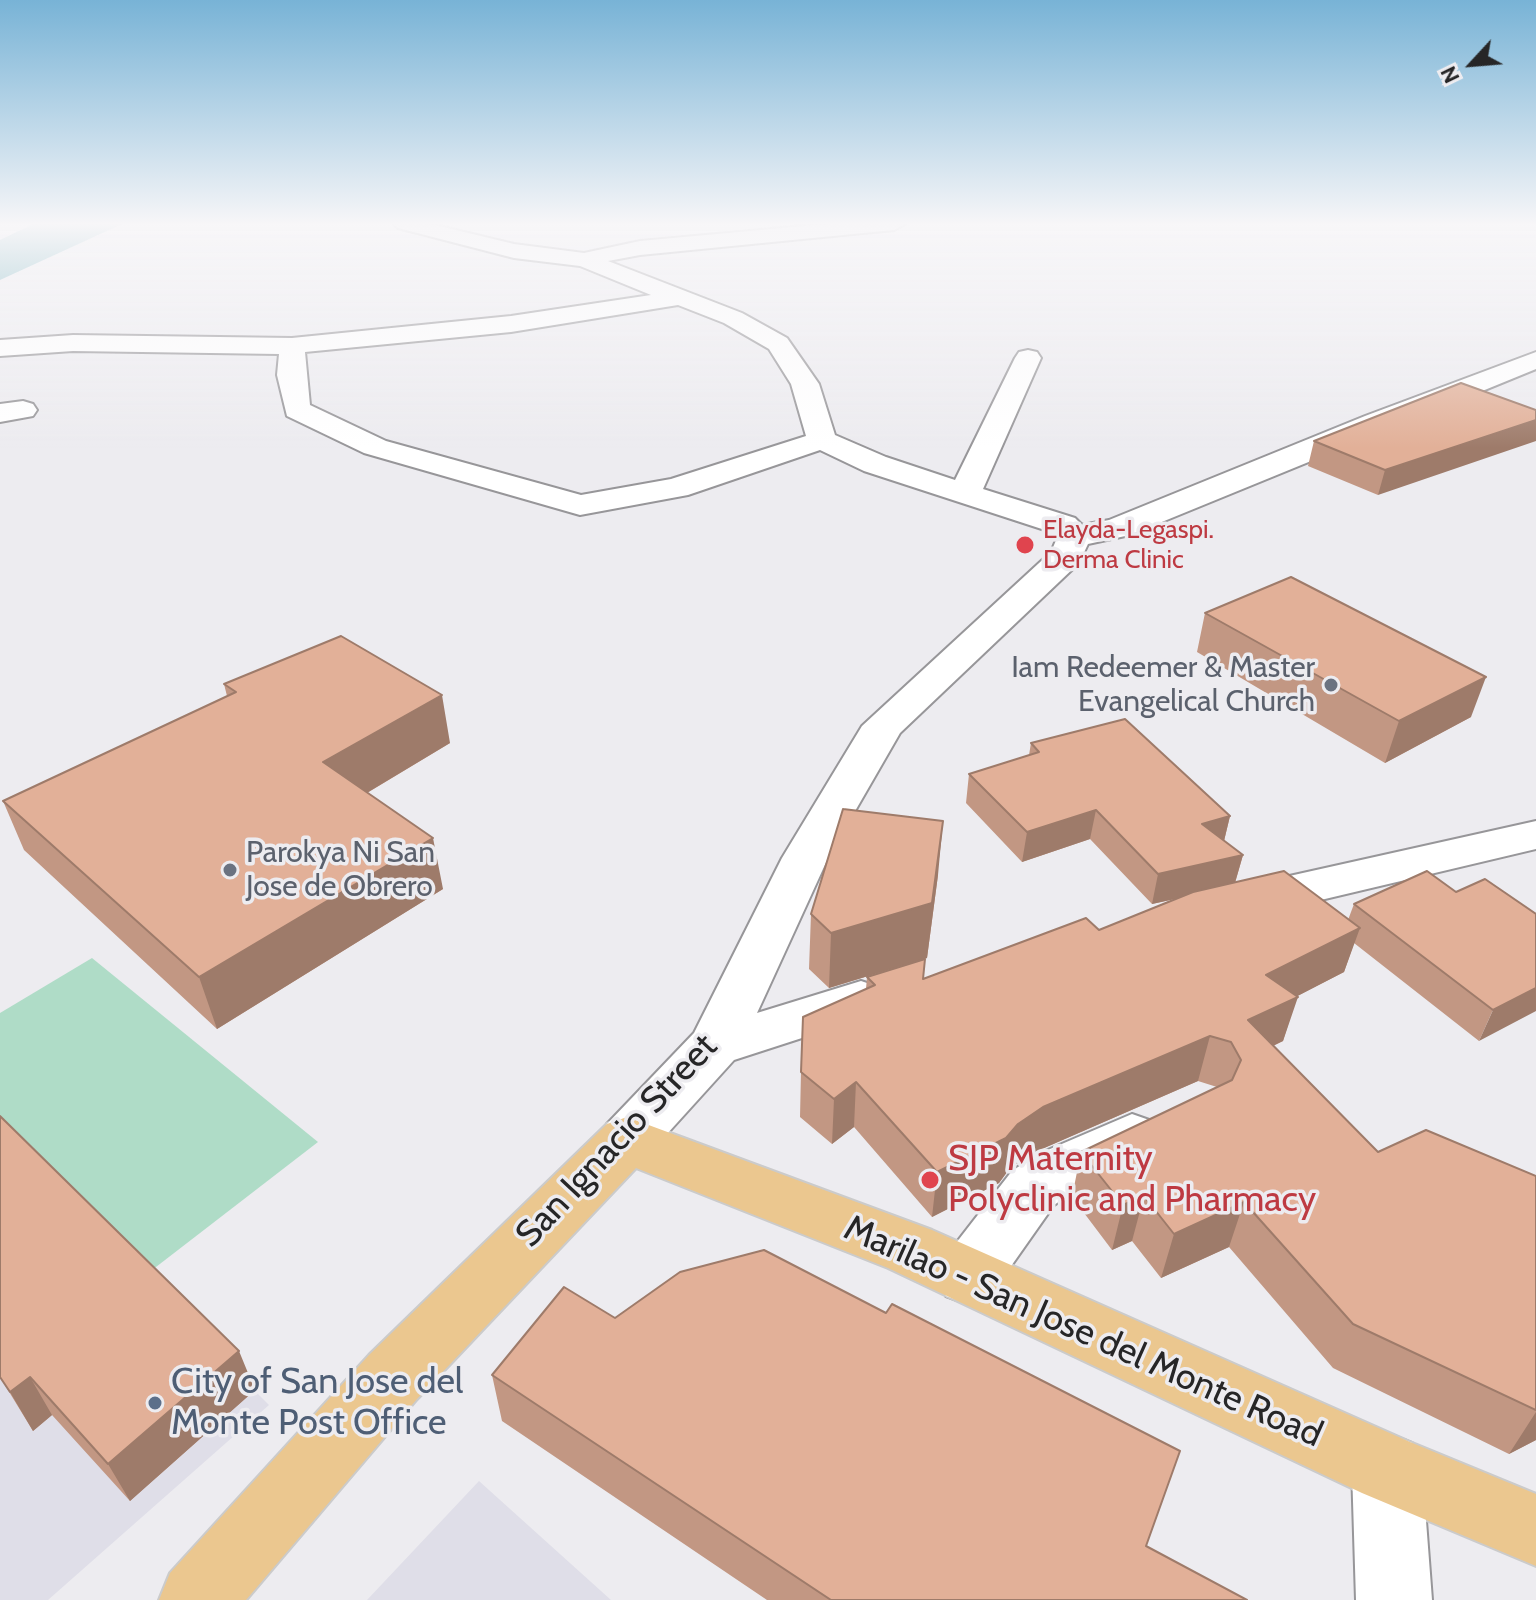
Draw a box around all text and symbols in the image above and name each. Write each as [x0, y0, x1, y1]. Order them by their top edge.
north arrow [1432, 24, 1512, 104]
text: N [1434, 62, 1466, 88]
place label: Elayda-Legaspi. Derma Clinic [1043, 514, 1214, 576]
marker: Elayda-Legaspi. Derma Clinic [1014, 534, 1036, 556]
place label: Iam Redeemer & Master Evangelical Church [1011, 650, 1315, 720]
marker: Iam Redeemer & Master Evangelical Church [1322, 676, 1340, 694]
place label: Parokya Ni San Jose de Obrero [246, 835, 435, 906]
marker: Parokya Ni San Jose de Obrero [221, 861, 239, 879]
street label: San Ignacio Street [507, 1026, 727, 1256]
place label: SJP Maternity Polyclinic and Pharmacy [948, 1137, 1316, 1222]
marker: SJP Maternity Polyclinic and Pharmacy [919, 1169, 941, 1191]
street label: Marilao - San Jose del Monte Road [837, 1207, 1329, 1457]
place label: City of San Jose del Monte Post Office [171, 1360, 463, 1445]
marker: City of San Jose del Monte Post Office [146, 1394, 164, 1412]

